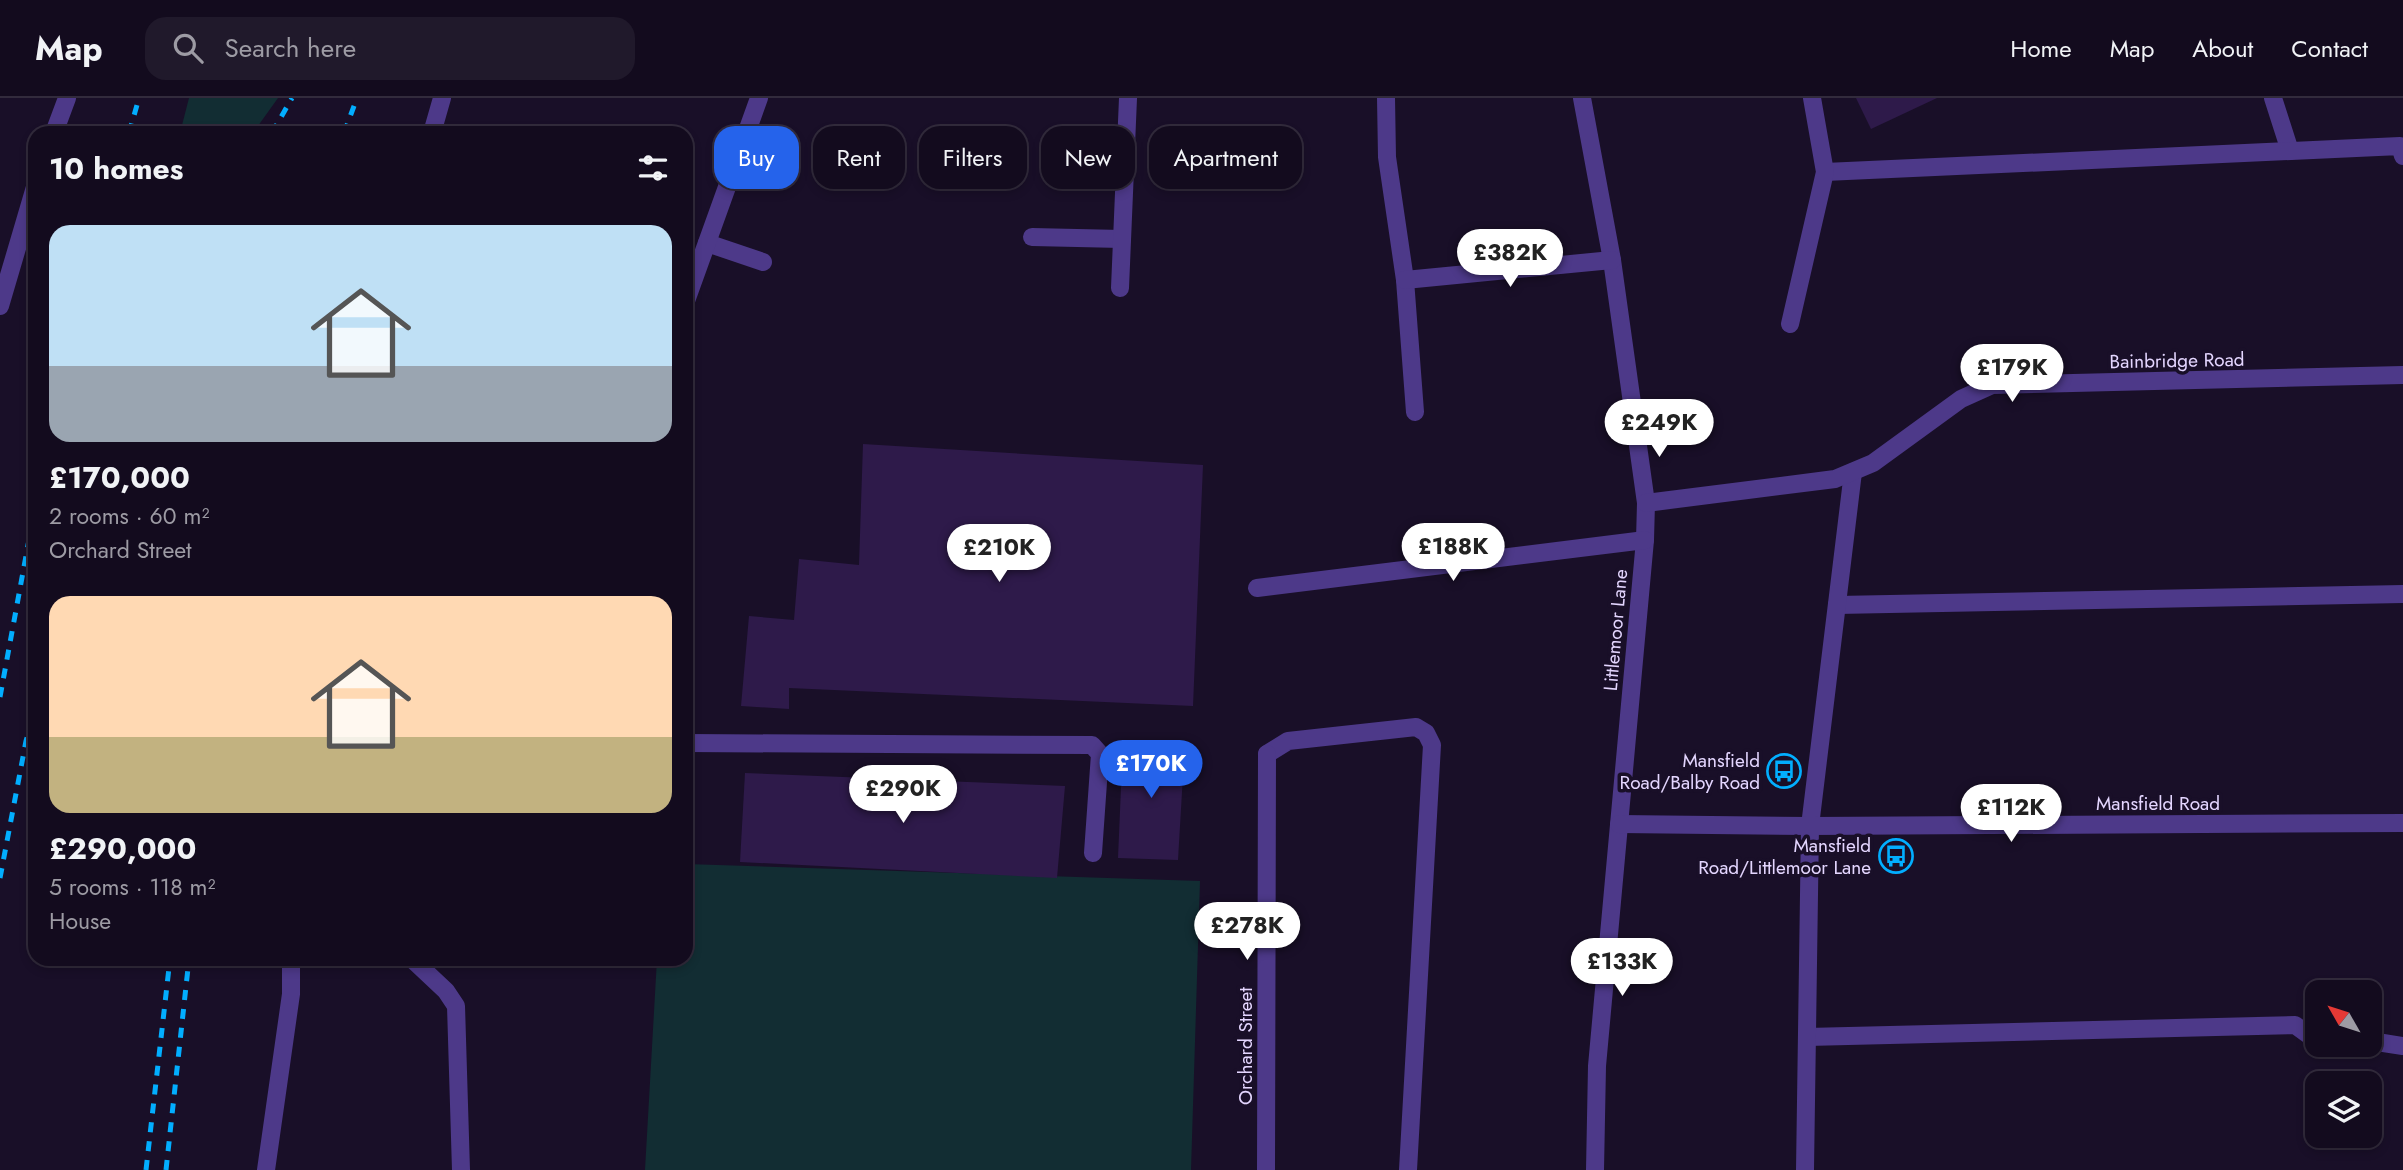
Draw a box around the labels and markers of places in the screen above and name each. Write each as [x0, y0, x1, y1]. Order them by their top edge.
pin: £382K [1461, 230, 1559, 289]
pin: £179K [1963, 344, 2061, 404]
pin: £249K [1610, 400, 1708, 459]
pin: £210K [950, 524, 1048, 584]
pin: £188K [1404, 524, 1502, 583]
pin: £170K [1102, 740, 1200, 800]
place label: Mansfield Road/Balby Road [1620, 747, 1760, 796]
bus stop icon: Mansfield Road/Balby Road [1765, 752, 1803, 790]
pin: £290K [854, 766, 952, 825]
pin: £112K [1962, 784, 2060, 844]
place label: Mansfield Road/Littlemoor Lane [1698, 832, 1871, 881]
bus stop icon: Mansfield Road/Littlemoor Lane [1877, 837, 1915, 875]
pin: £278K [1198, 902, 1296, 962]
pin: £133K [1573, 939, 1671, 998]

